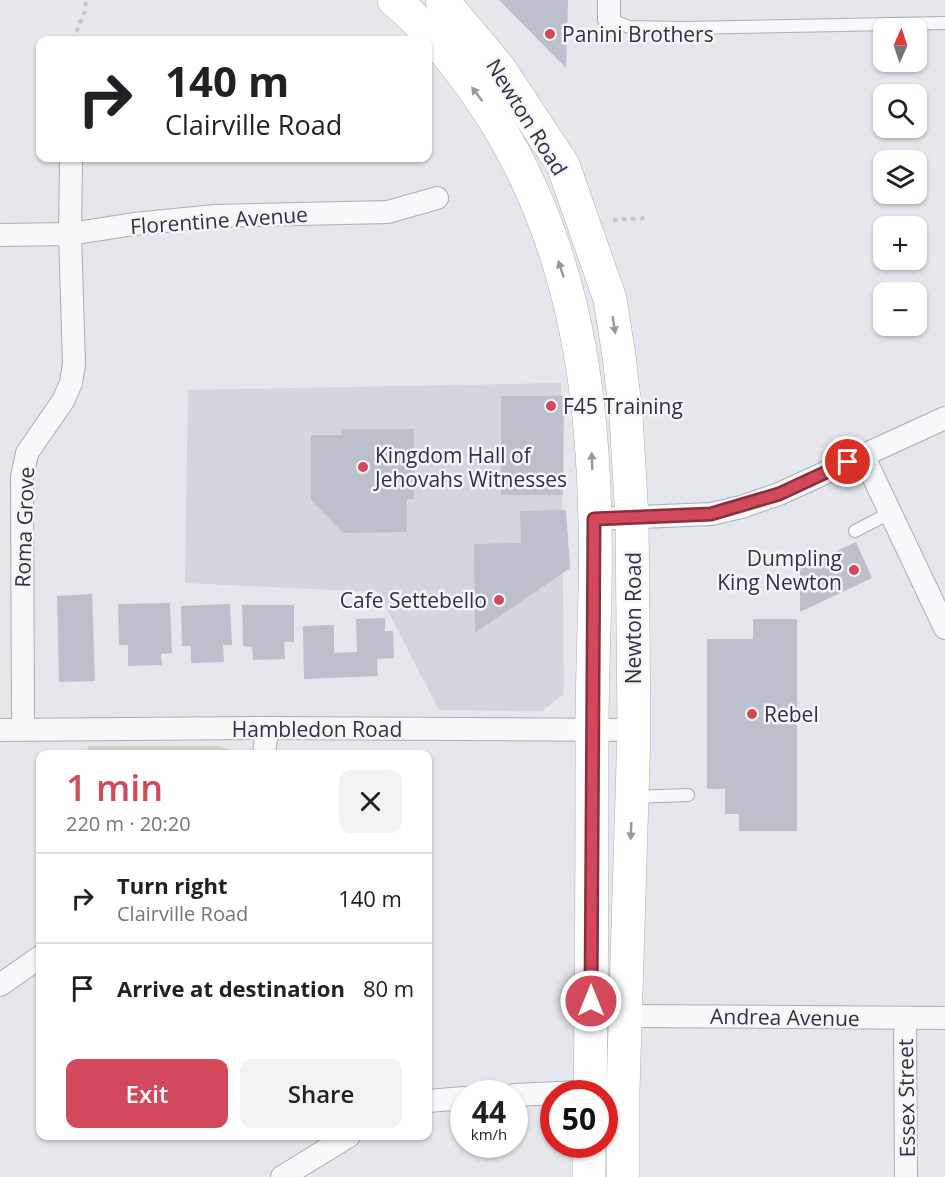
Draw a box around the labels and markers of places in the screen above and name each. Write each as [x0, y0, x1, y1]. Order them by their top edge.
place label: Panini Brothers [562, 20, 714, 48]
marker: Panini Brothers [543, 27, 557, 41]
place label: F45 Training [563, 392, 683, 420]
marker: F45 Training [544, 399, 558, 413]
pin [822, 436, 873, 487]
place label: Kingdom Hall of Jehovahs Witnesses [373, 441, 567, 493]
marker: Kingdom Hall of Jehovahs Witnesses [356, 460, 370, 474]
place label: Dumpling King Newton [717, 544, 842, 596]
marker: Dumpling King Newton [847, 563, 861, 577]
place label: Cafe Settebello [340, 586, 487, 614]
marker: Cafe Settebello [492, 593, 506, 607]
place label: Rebel [764, 700, 819, 728]
marker: Rebel [745, 707, 759, 721]

